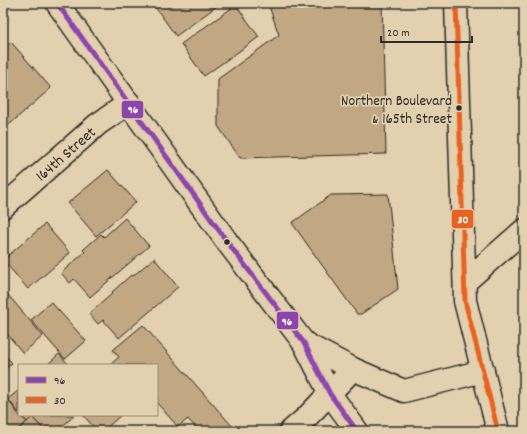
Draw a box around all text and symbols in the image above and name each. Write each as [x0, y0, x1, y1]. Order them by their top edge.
scale bar [381, 18, 472, 44]
text: 20 m [387, 25, 410, 42]
place label: Northern Boulevard & 165th Street [341, 91, 452, 131]
line badge: 96 [121, 100, 144, 119]
text: 96 [128, 103, 139, 119]
marker: Northern Boulevard & 165th Street [454, 103, 464, 113]
street label: 164th Street [31, 122, 102, 188]
line badge: 30 [451, 209, 474, 229]
text: 30 [458, 213, 468, 229]
unlabelled marker [222, 237, 232, 247]
line badge: 96 [276, 311, 299, 330]
text: 96 [282, 315, 293, 331]
legend [18, 364, 158, 416]
text: 96 [54, 373, 65, 390]
text: 30 [54, 393, 66, 410]

